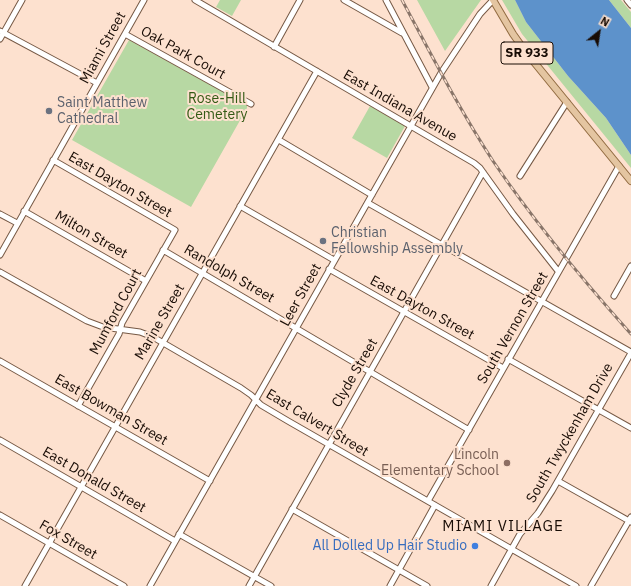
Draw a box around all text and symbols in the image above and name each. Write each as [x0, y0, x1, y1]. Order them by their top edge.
street label: Miami Street [76, 9, 130, 87]
north arrow [579, 12, 619, 52]
text: N [598, 14, 612, 30]
street label: Oak Park Court [138, 23, 228, 83]
road number: SR 933 [501, 42, 553, 64]
street label: East Indiana Avenue [340, 67, 460, 145]
park label: Rose-Hill Cemetery [186, 91, 248, 124]
place label: Saint Matthew Cathedral [57, 95, 147, 128]
marker: Saint Matthew Cathedral [44, 106, 54, 116]
street label: East Dayton Street [65, 149, 175, 221]
street label: Milton Street [52, 207, 130, 263]
place label: Christian Fellowship Assembly [331, 225, 463, 258]
marker: Christian Fellowship Assembly [318, 236, 328, 246]
street label: Randolph Street [181, 241, 277, 307]
street label: Leer Street [277, 261, 325, 329]
street label: Mumford Court [86, 266, 146, 358]
street label: South Vernon Street [474, 269, 552, 387]
street label: East Dayton Street [367, 272, 477, 344]
street label: Marine Street [132, 281, 188, 363]
street label: Clyde Street [329, 336, 381, 410]
street label: South Twyckenham Drive [523, 360, 617, 506]
street label: East Bowman Street [52, 371, 170, 449]
street label: East Calvert Street [263, 386, 371, 460]
street label: East Donald Street [39, 444, 149, 516]
place label: Lincoln Elementary School [381, 447, 499, 480]
marker: Lincoln Elementary School [502, 458, 512, 468]
street label: Fox Street [36, 517, 100, 563]
district label: MIAMI VILLAGE [442, 518, 564, 536]
place label: All Dolled Up Hair Studio [313, 538, 467, 554]
marker: All Dolled Up Hair Studio [470, 541, 480, 551]

